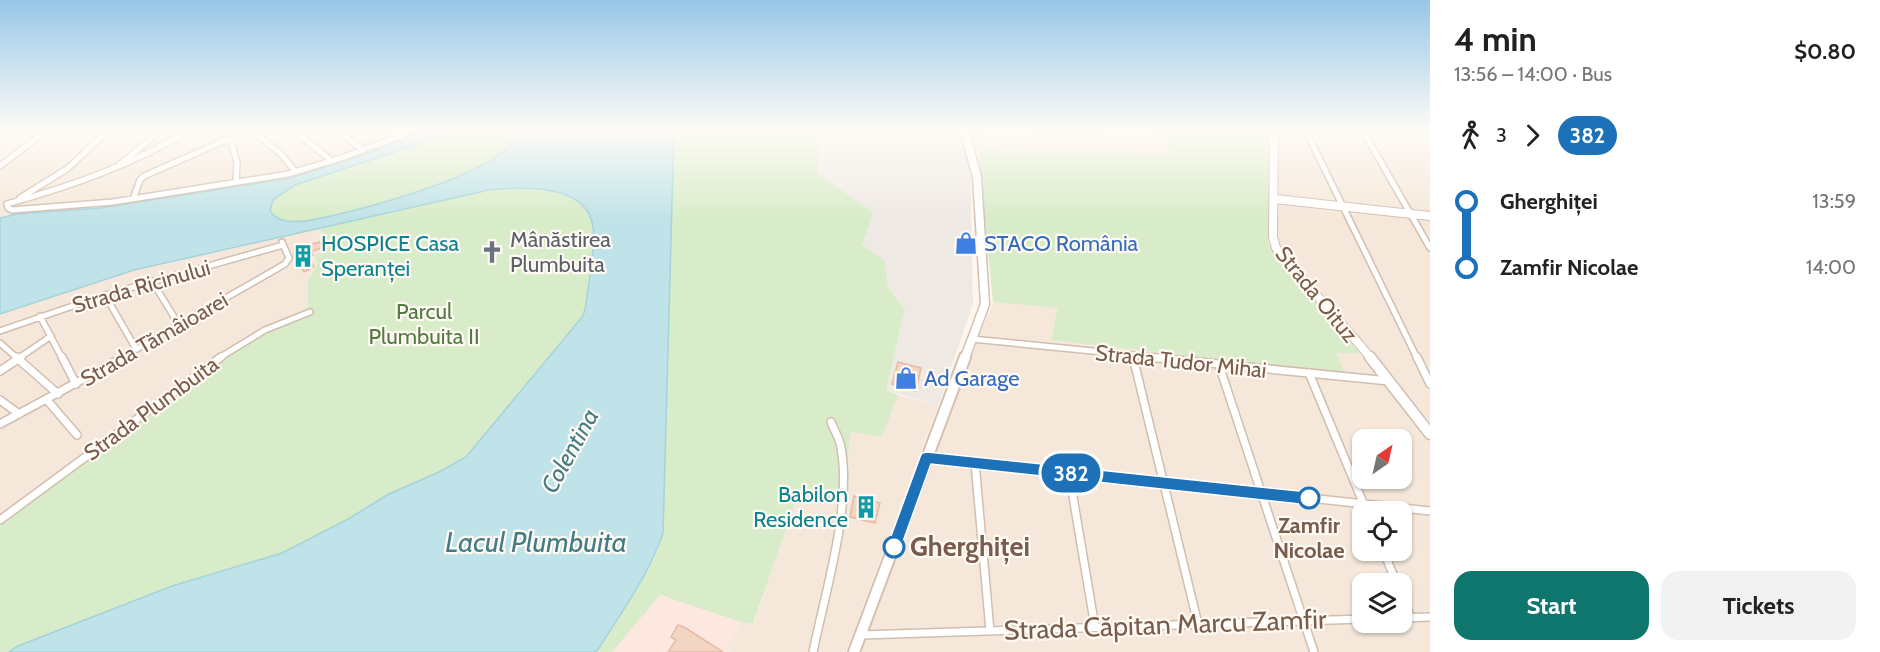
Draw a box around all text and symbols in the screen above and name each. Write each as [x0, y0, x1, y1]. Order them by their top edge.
text: 4 min [1454, 19, 1537, 59]
text: $0.80 [1794, 38, 1856, 65]
text: 13:56 – 14:00 · Bus [1454, 62, 1612, 86]
icon: walk [1454, 119, 1487, 152]
icon: forward [1516, 119, 1549, 152]
text: 3 [1496, 123, 1507, 147]
text: 382 [1570, 123, 1605, 148]
text: Gherghiței [1500, 188, 1598, 215]
text: 13:59 [1812, 189, 1856, 213]
place label: Mânăstirea Plumbuita [510, 226, 611, 278]
place label: HOSPICE Casa Speranței [321, 230, 459, 283]
shop icon: STACO România [953, 230, 979, 256]
place label: STACO România [984, 230, 1139, 257]
church icon: Mânăstirea Plumbuita [479, 239, 505, 265]
street label: Strada Oituz [1270, 241, 1364, 348]
building icon: HOSPICE Casa Speranței [290, 243, 316, 269]
street label: Strada Ricinului [69, 254, 213, 319]
text: Zamfir Nicolae [1500, 254, 1638, 281]
text: 14:00 [1806, 255, 1856, 279]
street label: Strada Tămâioarei [76, 286, 233, 393]
park label: Parcul Plumbuita II [368, 298, 480, 350]
street label: Strada Tudor Mihai [1094, 339, 1268, 384]
street label: Strada Plumbuita [79, 350, 224, 466]
shop icon: Ad Garage [893, 365, 919, 391]
place label: Ad Garage [924, 365, 1019, 392]
water label: Colentina [535, 404, 605, 498]
north arrow [1352, 429, 1412, 489]
map controls [1352, 429, 1412, 633]
line badge: 382 [1036, 454, 1106, 492]
text: 382 [1053, 461, 1089, 486]
place label: Babilon Residence [753, 481, 848, 533]
marker: Zamfir Nicolae [1298, 487, 1320, 509]
building icon: Babilon Residence [853, 494, 879, 520]
button: locate [1352, 501, 1412, 561]
place label: Zamfir Nicolae [1273, 512, 1345, 564]
water label: Lacul Plumbuita [445, 525, 627, 559]
place label: Gherghiței [910, 530, 1030, 565]
marker: Gherghiței [883, 536, 905, 558]
button: Start [1454, 571, 1649, 640]
button: Tickets [1661, 571, 1856, 640]
button: layers [1352, 573, 1412, 633]
street label: Strada Căpitan Marcu Zamfir [1003, 602, 1327, 647]

